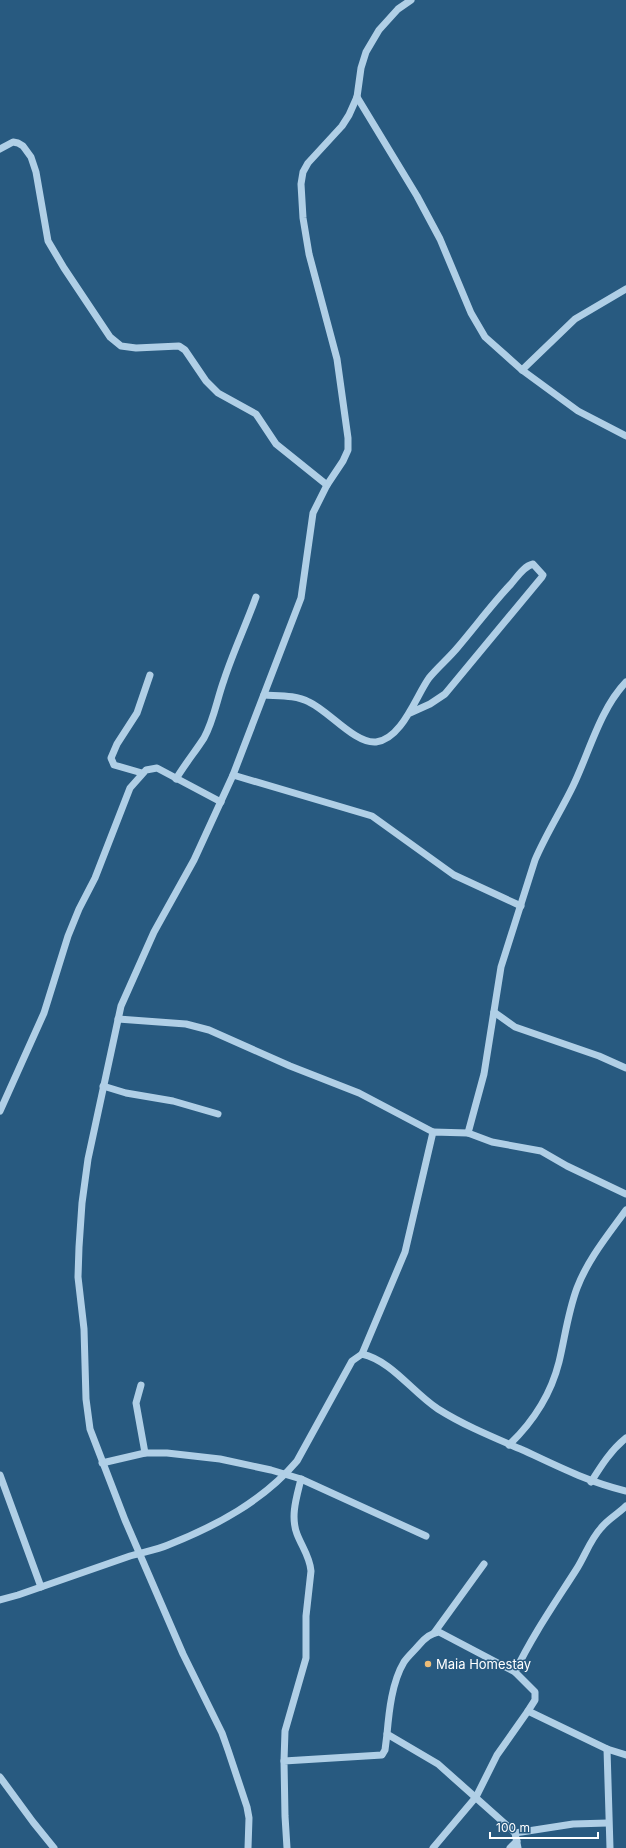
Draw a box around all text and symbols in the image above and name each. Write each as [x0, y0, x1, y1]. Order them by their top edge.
place label: Maia Homestay [436, 1656, 531, 1672]
marker: Maia Homestay [423, 1659, 433, 1669]
scale bar [490, 1814, 598, 1840]
text: 100 m [496, 1820, 530, 1835]

